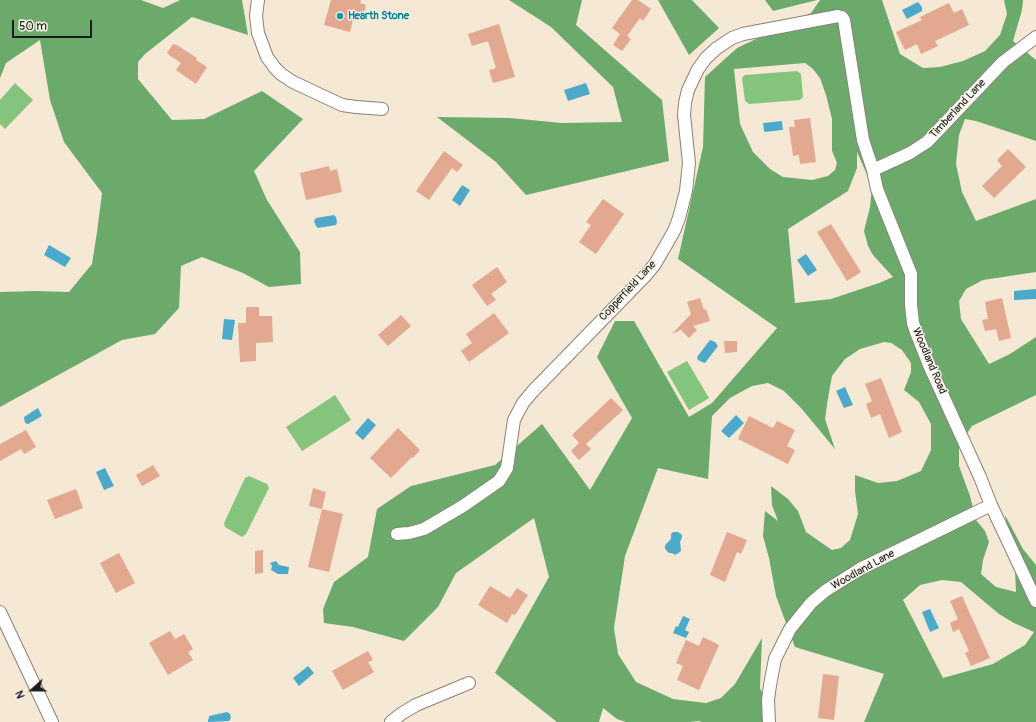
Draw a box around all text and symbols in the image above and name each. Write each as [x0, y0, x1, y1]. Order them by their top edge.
place label: Hearth Stone [348, 9, 409, 23]
marker: Hearth Stone [335, 11, 345, 21]
scale bar [14, 12, 94, 38]
text: 50 m [19, 19, 47, 34]
street label: Timberland Lane [927, 77, 989, 141]
street label: Copperfield Lane [597, 258, 659, 324]
street label: Woodland Road [909, 326, 949, 396]
street label: Woodland Lane [829, 547, 897, 593]
north arrow [12, 670, 52, 710]
text: N [13, 689, 28, 700]

